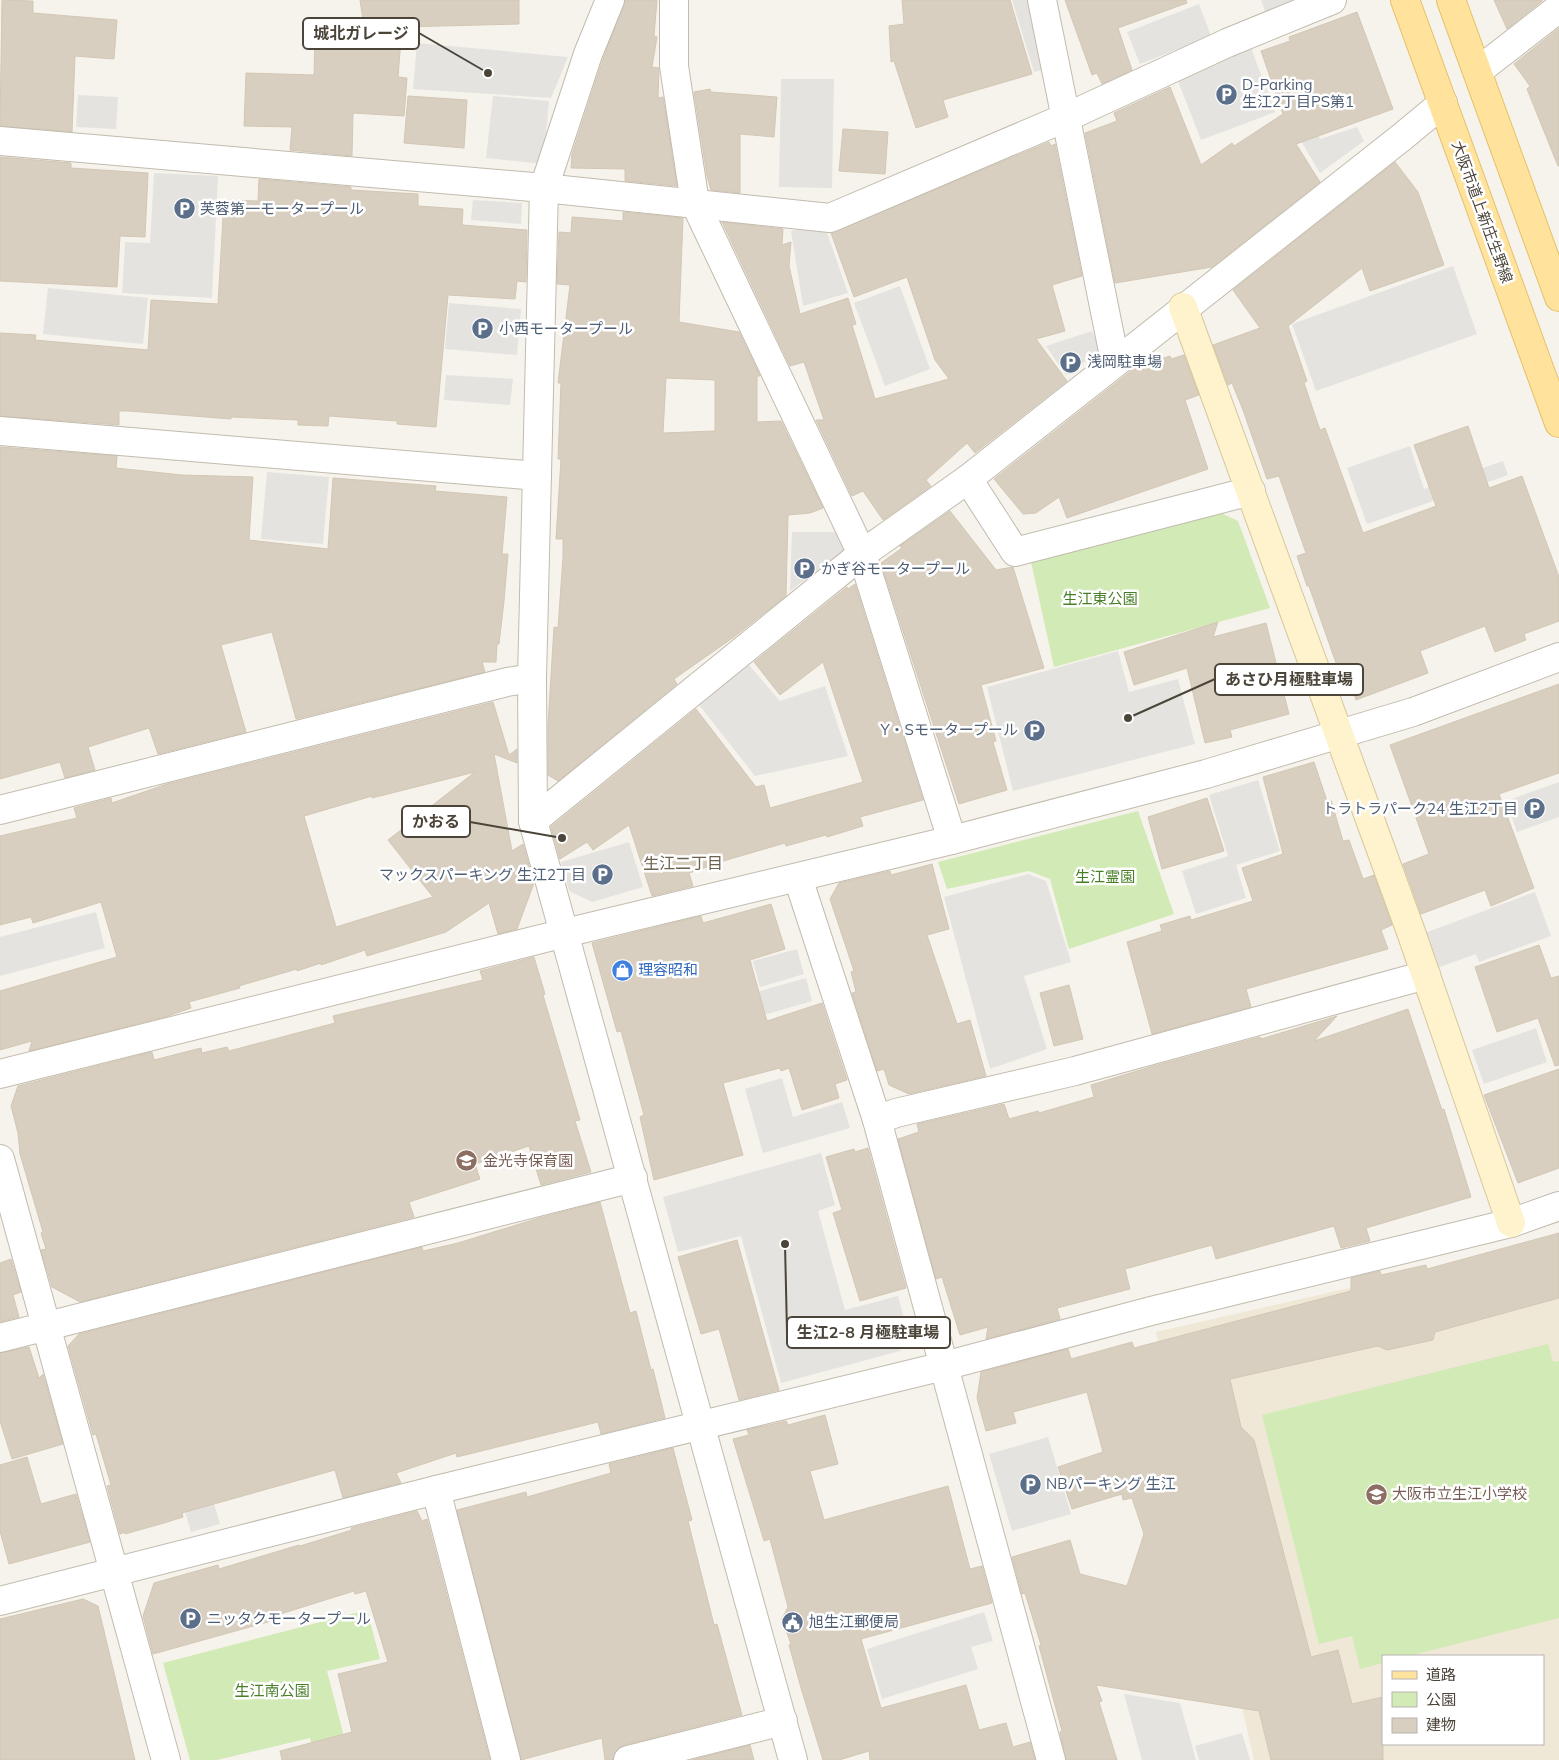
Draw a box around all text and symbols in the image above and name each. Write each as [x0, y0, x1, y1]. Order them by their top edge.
callout: 城北ガレージ [303, 18, 419, 49]
text: 城北ガレージ [313, 23, 409, 43]
place label: D-Parking 生江2丁目PS第1 [1242, 75, 1354, 111]
parking icon: D-Parking 生江2丁目PS第1 [1214, 82, 1238, 106]
street label: 大阪市道上新庄生野線 [1448, 138, 1517, 286]
parking icon: 芙蓉第一モータープール [172, 197, 196, 221]
place label: 芙蓉第一モータープール [200, 199, 364, 218]
parking icon: 小西モータープール [471, 317, 495, 341]
place label: 小西モータープール [499, 319, 633, 338]
parking icon: 浅岡駐車場 [1059, 350, 1083, 374]
place label: 浅岡駐車場 [1087, 352, 1162, 371]
parking icon: かぎ谷モータープール [793, 557, 817, 581]
place label: かぎ谷モータープール [821, 559, 970, 578]
park label: 生江東公園 [1062, 589, 1138, 608]
callout: あさひ月極駐車場 [1215, 664, 1363, 695]
text: あさひ月極駐車場 [1225, 669, 1353, 689]
parking icon: Y・Sモータープール [1022, 718, 1046, 742]
place label: Y・Sモータープール [879, 720, 1018, 739]
parking icon: トラトラパーク24 生江2丁目 [1522, 797, 1546, 821]
place label: トラトラパーク24 生江2丁目 [1322, 799, 1518, 818]
callout: かおる [402, 806, 470, 837]
text: かおる [412, 811, 460, 831]
district label: 生江二丁目 [643, 853, 723, 873]
parking icon: マックスパーキング 生江2丁目 [590, 863, 614, 887]
place label: マックスパーキング 生江2丁目 [379, 865, 586, 884]
park label: 生江霊園 [1075, 867, 1135, 886]
shop icon: 理容昭和 [610, 958, 634, 982]
place label: 理容昭和 [638, 960, 698, 979]
school or university icon: 金光寺保育園 [455, 1149, 479, 1173]
place label: 金光寺保育園 [483, 1151, 573, 1170]
callout: 生江2-8 月極駐車場 [787, 1317, 950, 1348]
text: 生江2-8 月極駐車場 [797, 1322, 939, 1342]
parking icon: NBパーキング 生江 [1018, 1472, 1042, 1496]
place label: NBパーキング 生江 [1046, 1474, 1176, 1493]
school or university icon: 大阪市立生江小学校 [1364, 1482, 1388, 1506]
place label: 大阪市立生江小学校 [1392, 1484, 1527, 1503]
parking icon: ニッタクモータープール [179, 1607, 203, 1631]
place label: ニッタクモータープール [207, 1609, 371, 1628]
public building icon: 旭生江郵便局 [781, 1610, 805, 1634]
place label: 旭生江郵便局 [809, 1612, 899, 1631]
legend [1382, 1655, 1544, 1745]
text: 道路 [1426, 1665, 1456, 1684]
park label: 生江南公園 [234, 1681, 310, 1700]
text: 公園 [1426, 1690, 1456, 1709]
text: 建物 [1426, 1715, 1456, 1734]

